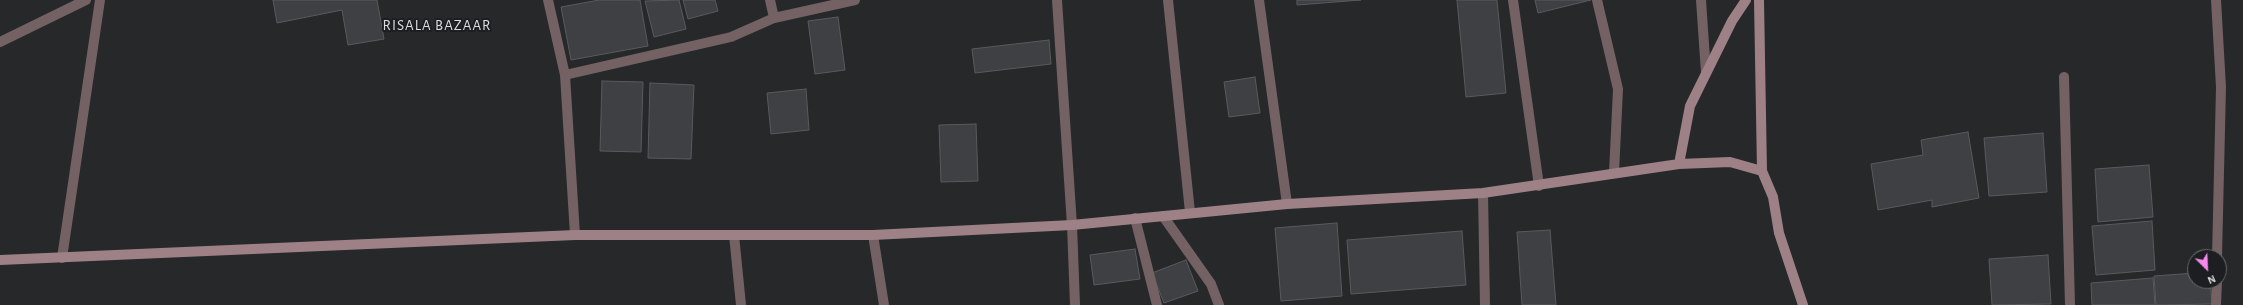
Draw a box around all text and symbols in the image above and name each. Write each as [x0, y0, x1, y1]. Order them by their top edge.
district label: RISALA BAZAAR [383, 16, 491, 34]
north arrow [2187, 249, 2227, 289]
text: N [2206, 273, 2217, 286]

